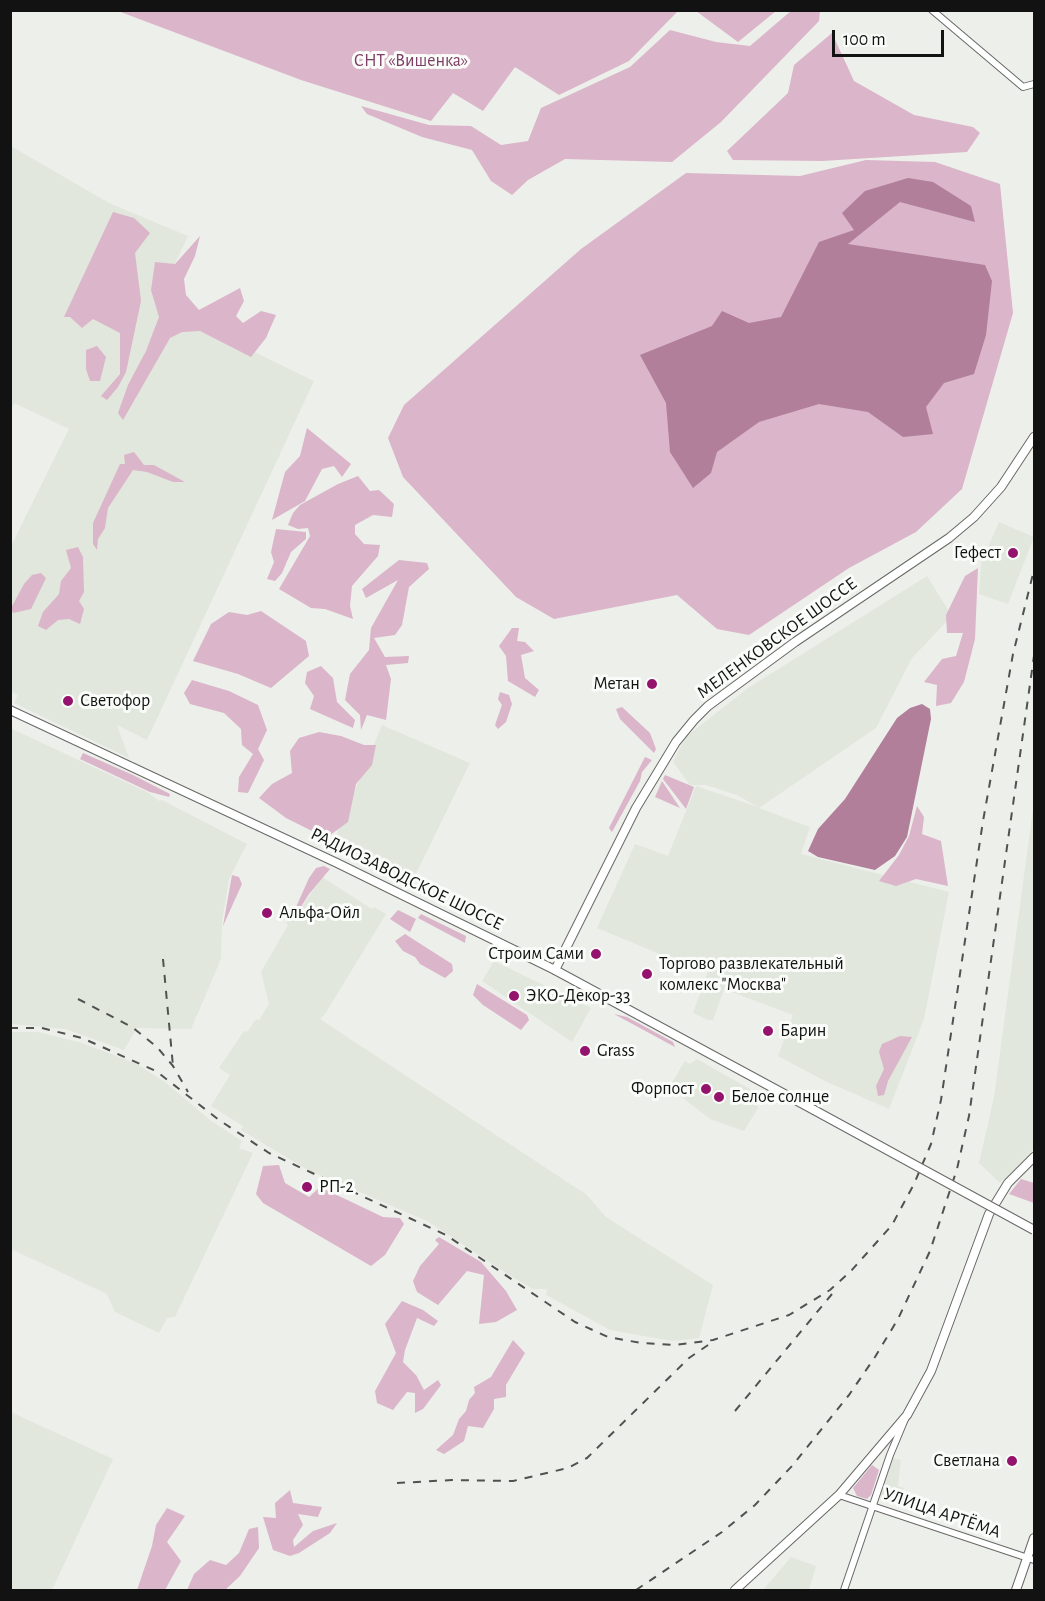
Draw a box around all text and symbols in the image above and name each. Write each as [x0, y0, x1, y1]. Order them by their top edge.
scale bar [835, 18, 948, 56]
text: 100 m [843, 31, 886, 49]
park label: СНТ «Вишенка» [354, 50, 468, 72]
place label: Гефест [954, 542, 1001, 564]
marker: Гефест [1006, 546, 1020, 560]
street label: МЕЛЕНКОВСКОЕ ШОССЕ [693, 573, 861, 703]
place label: Метан [593, 673, 640, 695]
marker: Метан [645, 677, 659, 691]
place label: Светофор [80, 690, 150, 712]
marker: Светофор [61, 694, 75, 708]
street label: РАДИОЗАВОДСКОЕ ШОССЕ [307, 823, 507, 935]
place label: Альфа-Ойл [279, 902, 360, 924]
marker: Альфа-Ойл [260, 906, 274, 920]
place label: Строим Сами [488, 943, 584, 965]
marker: Строим Сами [589, 947, 603, 961]
place label: Торгово развлекательный комлекс "Москва" [659, 953, 844, 996]
marker: Торгово развлекательный комлекс "Москва" [640, 967, 654, 981]
place label: ЭКО-Декор-33 [526, 985, 630, 1007]
marker: ЭКО-Декор-33 [507, 989, 521, 1003]
place label: Барин [780, 1020, 826, 1042]
marker: Барин [761, 1024, 775, 1038]
place label: Grass [597, 1040, 635, 1062]
marker: Grass [578, 1044, 592, 1058]
place label: Форпост [631, 1078, 694, 1100]
marker: Форпост [699, 1082, 713, 1096]
place label: Белое солнце [731, 1086, 829, 1108]
marker: Белое солнце [712, 1090, 726, 1104]
place label: РП-2 [319, 1176, 354, 1198]
marker: РП-2 [300, 1180, 314, 1194]
place label: Светлана [933, 1450, 1000, 1472]
marker: Светлана [1005, 1454, 1019, 1468]
street label: УЛИЦА АРТЁМА [881, 1483, 1003, 1543]

